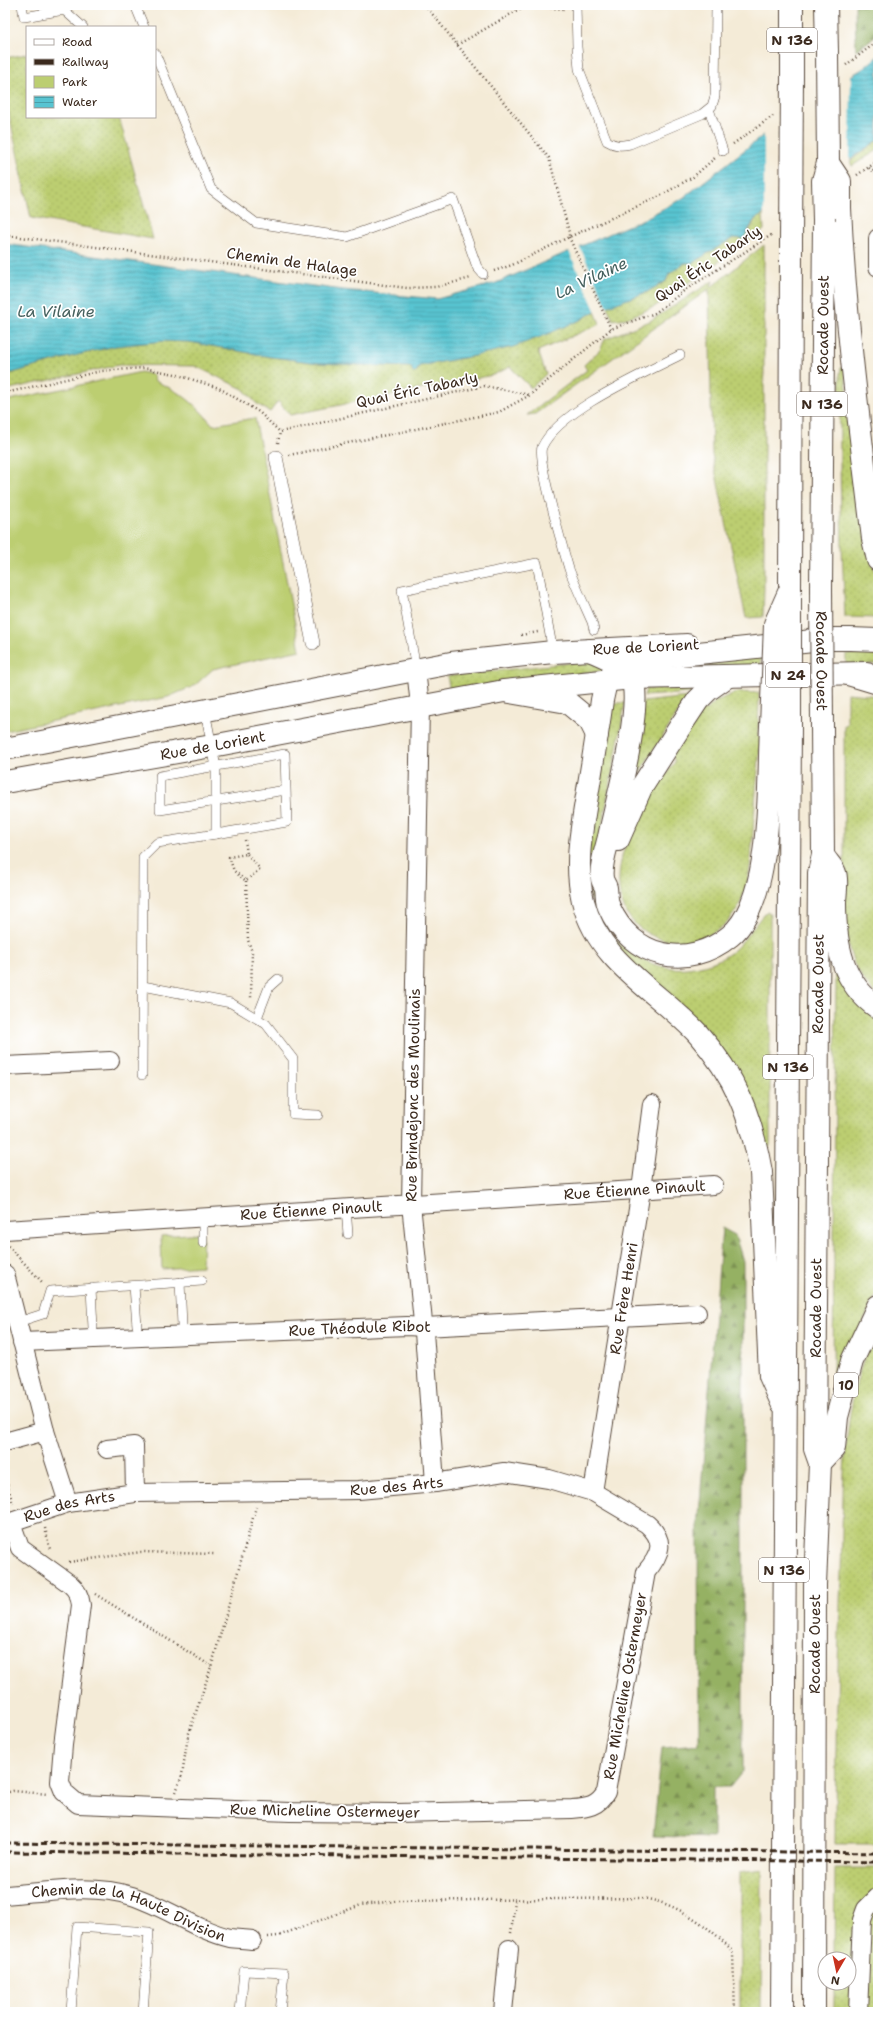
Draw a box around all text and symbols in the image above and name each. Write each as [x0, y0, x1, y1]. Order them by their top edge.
legend [26, 26, 156, 118]
road number: N 136 [767, 28, 817, 52]
text: Road [62, 34, 93, 50]
text: Railway [62, 54, 109, 70]
text: Park [62, 74, 88, 90]
text: Water [62, 94, 98, 110]
street label: Quai Éric Tabarly [650, 220, 765, 307]
street label: Chemin de Halage [225, 243, 359, 281]
water label: La Vilaine [551, 252, 631, 304]
street label: Rocade Ouest [813, 275, 834, 375]
water label: La Vilaine [17, 301, 95, 322]
street label: Quai Éric Tabarly [354, 366, 480, 413]
road number: N 136 [797, 392, 847, 416]
street label: Rocade Ouest [811, 611, 832, 711]
street label: Rue de Lorient [592, 634, 700, 660]
road number: N 24 [766, 663, 810, 687]
street label: Rue de Lorient [159, 726, 267, 765]
street label: Rocade Ouest [808, 934, 829, 1034]
street label: Rue Brindejonc des Moulinais [401, 988, 425, 1202]
road number: N 136 [763, 1055, 813, 1079]
street label: Rue Étienne Pinault [563, 1176, 706, 1205]
street label: Rue Étienne Pinault [240, 1196, 383, 1225]
street label: Rue Frère Henri [605, 1241, 643, 1356]
street label: Rocade Ouest [806, 1258, 826, 1358]
street label: Rue Théodule Ribot [288, 1316, 431, 1341]
road number: 10 [834, 1373, 858, 1397]
street label: Rue des Arts [350, 1472, 445, 1500]
street label: Rue des Arts [21, 1486, 116, 1527]
road number: N 136 [759, 1558, 809, 1582]
street label: Rue Micheline Ostermeyer [599, 1591, 651, 1781]
street label: Rocade Ouest [805, 1594, 825, 1694]
street label: Rue Micheline Ostermeyer [230, 1799, 420, 1823]
street label: Chemin de la Haute Division [30, 1879, 228, 1946]
north arrow [817, 1951, 857, 1991]
text: N [830, 1972, 841, 1988]

